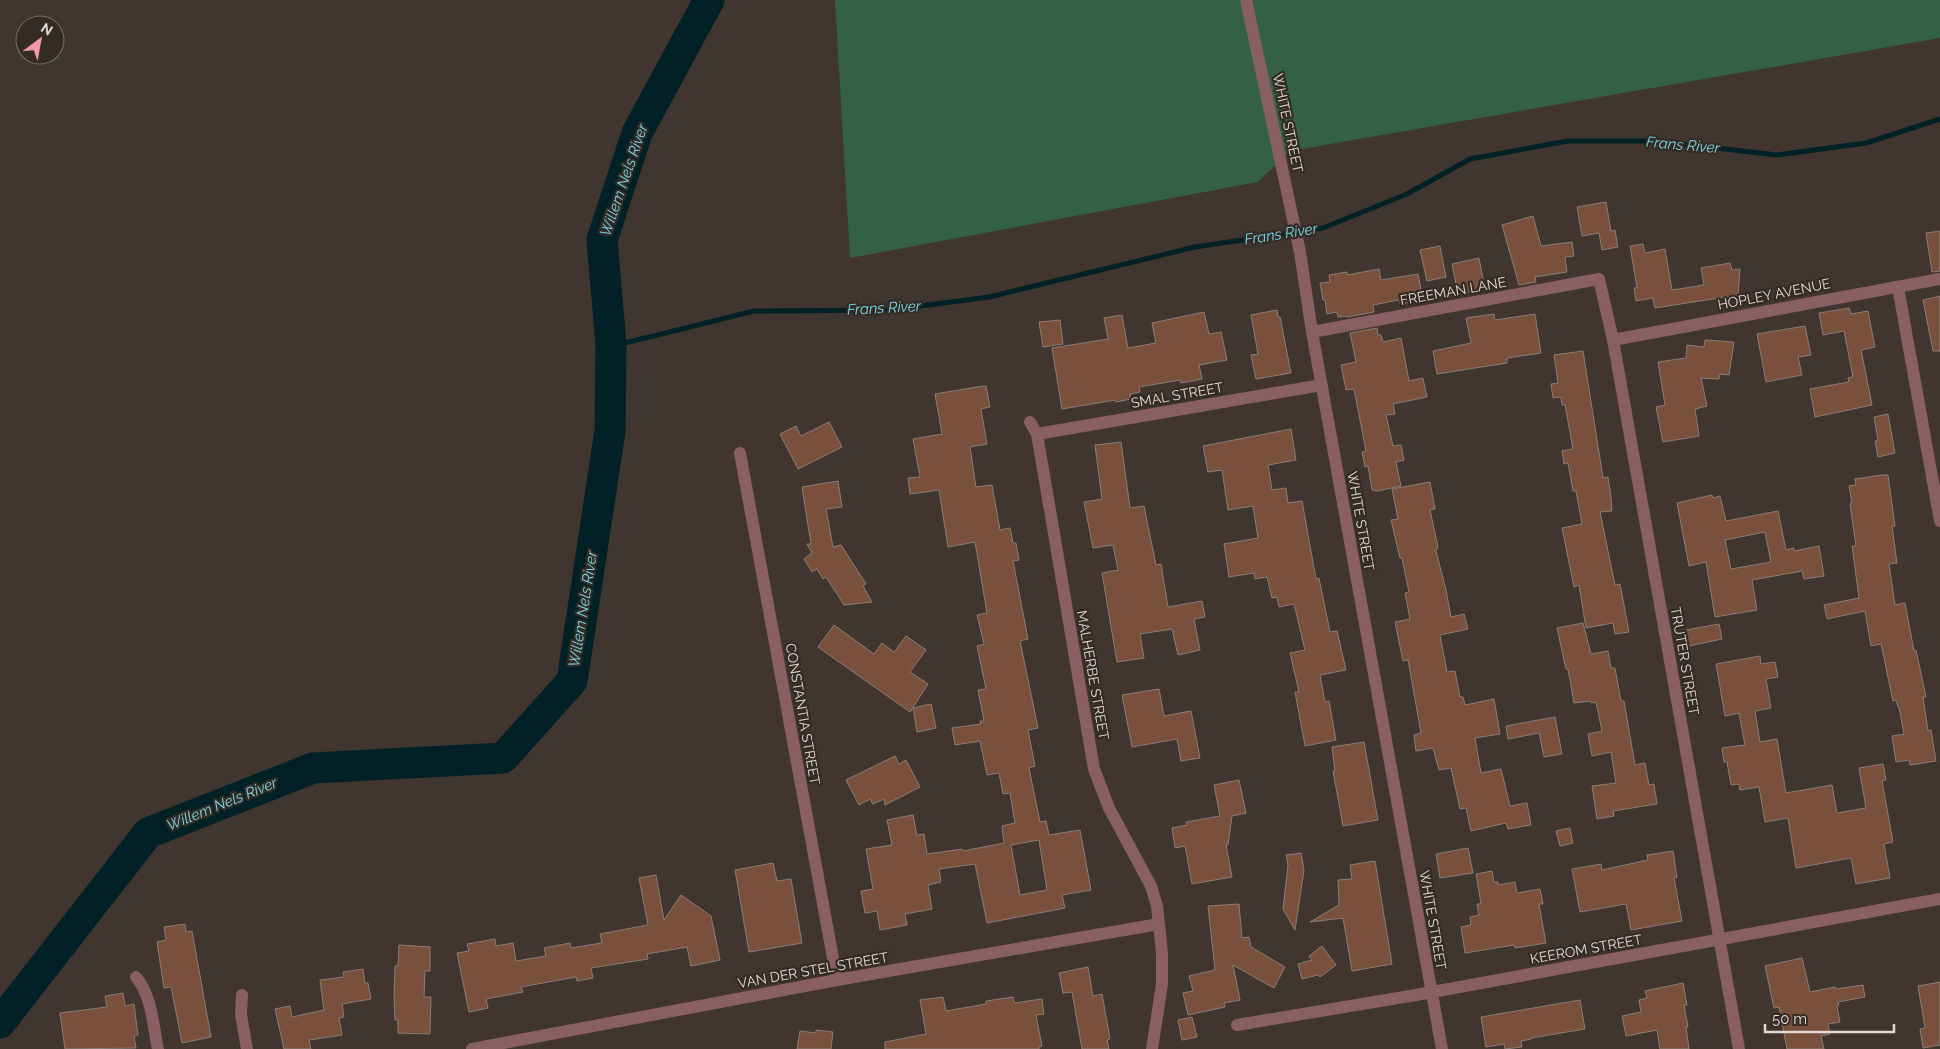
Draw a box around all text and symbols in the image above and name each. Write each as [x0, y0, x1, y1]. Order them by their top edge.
north arrow [15, 15, 65, 65]
text: N [38, 19, 56, 39]
street label: WHITE STREET [1270, 72, 1306, 174]
water label: Willem Nels River [596, 121, 652, 239]
water label: Frans River [1645, 133, 1721, 157]
water label: Frans River [1243, 219, 1320, 249]
street label: FREEMAN LANE [1399, 274, 1507, 308]
street label: HOPLEY AVENUE [1716, 275, 1832, 313]
water label: Frans River [847, 297, 922, 319]
street label: SMAL STREET [1130, 379, 1225, 411]
street label: WHITE STREET [1344, 470, 1378, 572]
water label: Willem Nels River [565, 549, 601, 668]
street label: TRUTER STREET [1668, 606, 1702, 717]
street label: MALHERBE STREET [1074, 609, 1112, 741]
street label: CONSTANTIA STREET [783, 642, 823, 787]
water label: Willem Nels River [164, 773, 281, 834]
street label: WHITE STREET [1416, 869, 1450, 971]
street label: KEEROM STREET [1529, 931, 1644, 967]
street label: VAN DER STEL STREET [737, 949, 890, 991]
scale bar [1765, 1002, 1894, 1034]
text: 50 m [1772, 1010, 1807, 1028]

